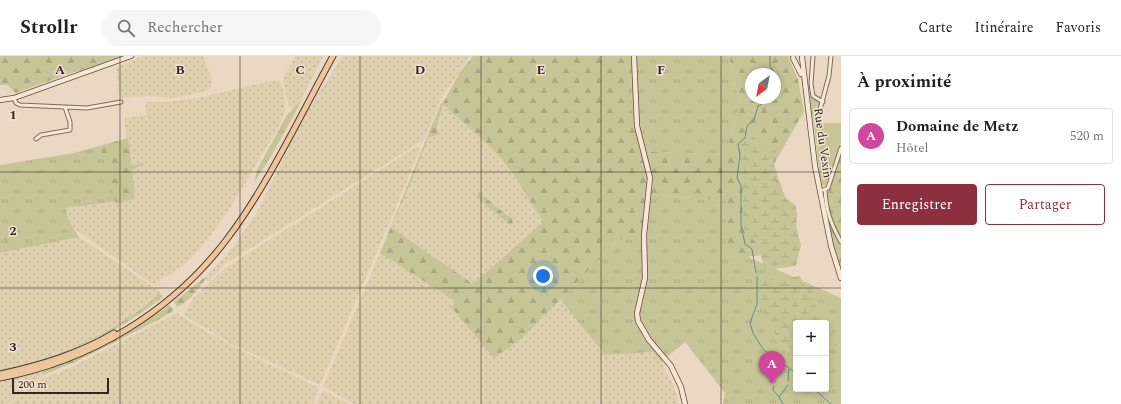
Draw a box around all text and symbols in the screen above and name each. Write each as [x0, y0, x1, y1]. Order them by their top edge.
search box [101, 10, 381, 46]
text: Strollr [20, 13, 77, 42]
text: Rechercher [147, 16, 223, 39]
icon: search [115, 17, 137, 39]
text: Carte [918, 17, 953, 38]
text: Itinéraire [975, 17, 1034, 38]
text: Favoris [1056, 17, 1101, 38]
text: A [55, 60, 65, 80]
text: B [175, 60, 185, 80]
text: C [295, 60, 305, 80]
text: D [415, 60, 425, 80]
text: E [537, 60, 546, 80]
text: F [657, 60, 665, 80]
north arrow [745, 68, 781, 104]
text: À proximité [857, 69, 952, 95]
text: 1 [9, 105, 17, 125]
street label: Rue du Vexin [808, 107, 837, 179]
text: Domaine de Metz [896, 115, 1019, 138]
text: A [866, 126, 876, 146]
text: 520 m [1070, 126, 1104, 146]
text: Hôtel [896, 138, 928, 158]
button: Enregistrer [857, 184, 977, 225]
button: Partager [985, 184, 1105, 225]
text: 2 [9, 221, 17, 241]
your location [533, 266, 553, 286]
map controls [793, 320, 829, 392]
button: + [793, 320, 829, 356]
text: 3 [9, 337, 17, 357]
pin: A [759, 351, 785, 384]
button: − [793, 356, 829, 392]
scale bar [12, 376, 109, 395]
text: 200 m [18, 376, 47, 393]

